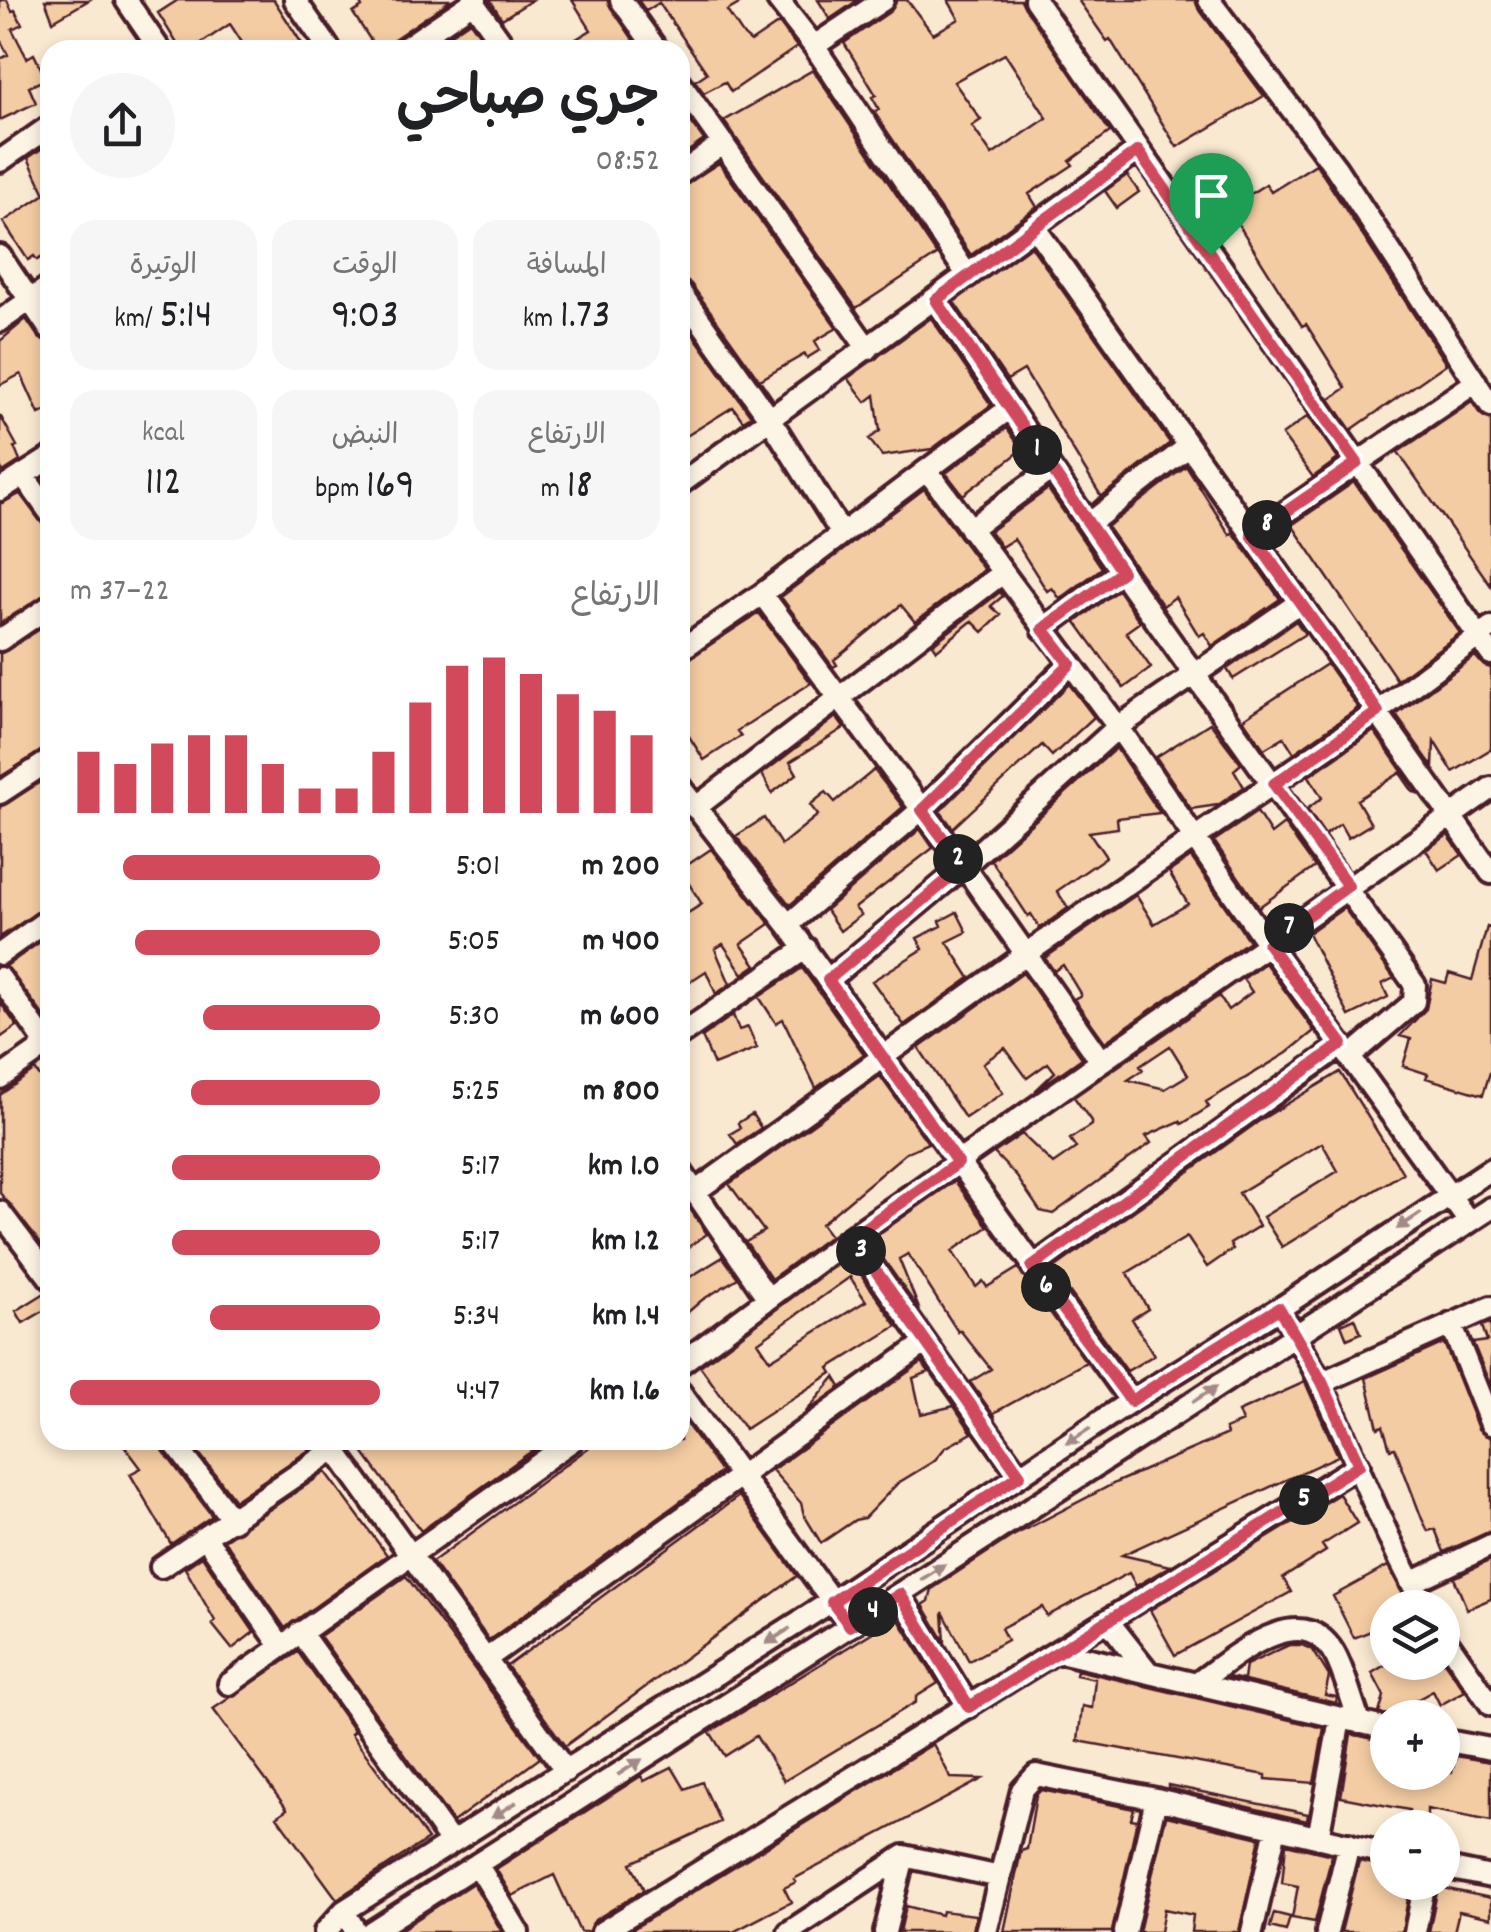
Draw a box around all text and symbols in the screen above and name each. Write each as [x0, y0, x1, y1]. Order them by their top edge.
text: جري صباحي [396, 63, 660, 142]
button: share [70, 73, 175, 178]
text: 08:52 [596, 140, 660, 186]
pin [1169, 153, 1254, 256]
icon: arrive [1184, 168, 1239, 223]
text: الوتيرة [130, 248, 197, 288]
text: الوقت [332, 248, 398, 288]
text: المسافة [527, 248, 607, 288]
text: 5:14 [159, 288, 212, 348]
text: 9:03 [331, 288, 399, 348]
text: 1.73 [560, 288, 611, 348]
text: /km [114, 301, 159, 341]
text: km [523, 301, 560, 341]
text: kcal [142, 415, 185, 455]
text: النبض [332, 418, 398, 458]
text: الارتفاع [527, 418, 606, 458]
pin: 1 [1012, 425, 1062, 475]
text: 1 [1034, 430, 1040, 470]
text: 112 [145, 455, 182, 515]
text: 169 [366, 458, 415, 518]
text: 18 [566, 458, 593, 518]
text: bpm [315, 471, 366, 511]
text: m [541, 471, 566, 511]
pin: 8 [1242, 500, 1292, 550]
text: 8 [1261, 505, 1273, 545]
text: 22–37 m [70, 570, 170, 616]
text: الارتفاع [570, 576, 660, 622]
pin: 2 [933, 834, 983, 884]
text: 2 [952, 839, 964, 879]
text: 5:01 [455, 845, 500, 891]
text: 200 m [582, 845, 660, 891]
pin: 7 [1264, 903, 1314, 953]
text: 7 [1284, 908, 1294, 948]
text: 5:05 [448, 920, 500, 966]
text: 400 m [583, 920, 660, 966]
text: 5:30 [448, 995, 500, 1041]
text: 600 m [580, 995, 660, 1041]
text: 5:25 [451, 1070, 500, 1116]
text: 800 m [583, 1070, 660, 1116]
text: 5:17 [461, 1145, 500, 1191]
text: 1.0 km [588, 1145, 660, 1191]
one-way arrow [1396, 1212, 1423, 1230]
text: 5:17 [461, 1220, 500, 1266]
text: 1.2 km [591, 1220, 660, 1266]
pin: 3 [836, 1226, 886, 1276]
text: 3 [855, 1231, 867, 1271]
pin: 6 [1021, 1262, 1071, 1312]
text: 6 [1039, 1267, 1053, 1307]
text: 5:34 [452, 1295, 500, 1341]
text: 1.4 km [592, 1295, 660, 1341]
text: 4:47 [456, 1370, 500, 1416]
text: 1.6 km [590, 1370, 660, 1416]
one-way arrow [1191, 1385, 1219, 1404]
one-way arrow [1064, 1427, 1091, 1445]
pin: 5 [1279, 1475, 1329, 1525]
text: 5 [1298, 1480, 1310, 1520]
one-way arrow [920, 1564, 947, 1582]
pin: 4 [848, 1587, 898, 1637]
map controls [1370, 1590, 1460, 1900]
button: layers [1370, 1590, 1460, 1680]
text: 4 [867, 1592, 879, 1632]
one-way arrow [764, 1626, 792, 1644]
button: + [1370, 1700, 1460, 1790]
one-way arrow [616, 1758, 644, 1776]
one-way arrow [490, 1800, 517, 1819]
button: − [1370, 1810, 1460, 1900]

